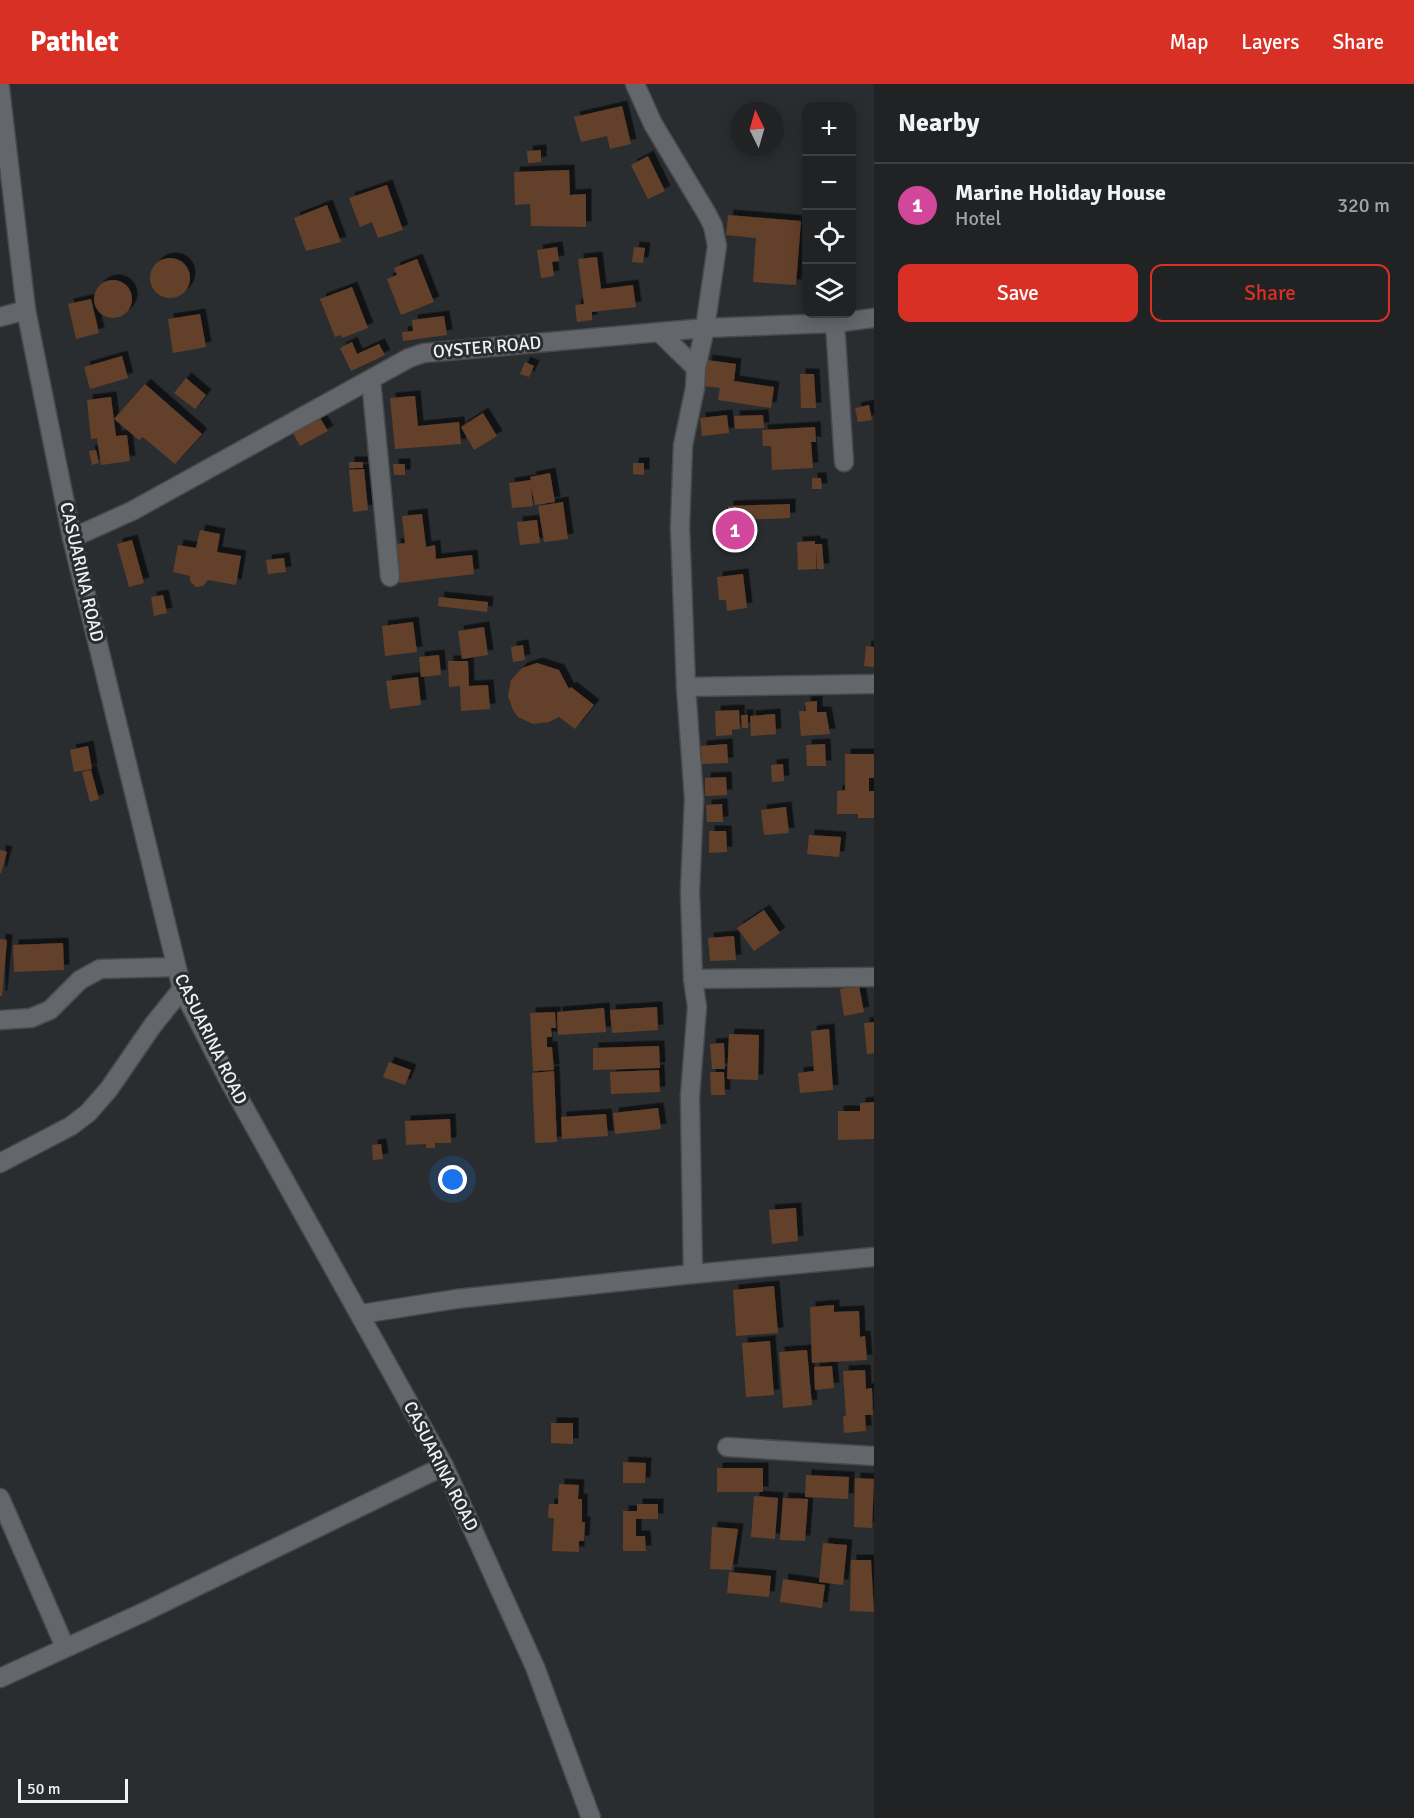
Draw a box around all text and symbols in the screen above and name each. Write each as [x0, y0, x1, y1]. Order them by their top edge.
text: Pathlet [30, 25, 119, 59]
text: Map [1170, 29, 1208, 55]
text: Layers [1241, 29, 1299, 55]
text: Share [1332, 29, 1384, 55]
north arrow [730, 102, 784, 156]
map controls [802, 102, 856, 318]
button: + [802, 102, 856, 156]
text: Nearby [898, 107, 979, 139]
button: − [802, 156, 856, 210]
text: Marine Holiday House [955, 179, 1166, 206]
text: 1 [912, 193, 923, 218]
text: 320 m [1337, 193, 1390, 218]
text: Hotel [955, 206, 1001, 231]
button: locate [802, 210, 856, 264]
button: layers [802, 264, 856, 318]
button: Save [898, 264, 1138, 322]
button: Share [1150, 264, 1390, 322]
street label: OYSTER ROAD [432, 331, 542, 363]
street label: CASUARINA ROAD [55, 500, 109, 644]
pin: 1 [716, 508, 754, 552]
street label: CASUARINA ROAD [170, 970, 252, 1108]
your location [438, 1165, 467, 1194]
street label: CASUARINA ROAD [399, 1397, 483, 1535]
scale bar [18, 1776, 128, 1804]
text: 50 m [27, 1779, 61, 1799]

